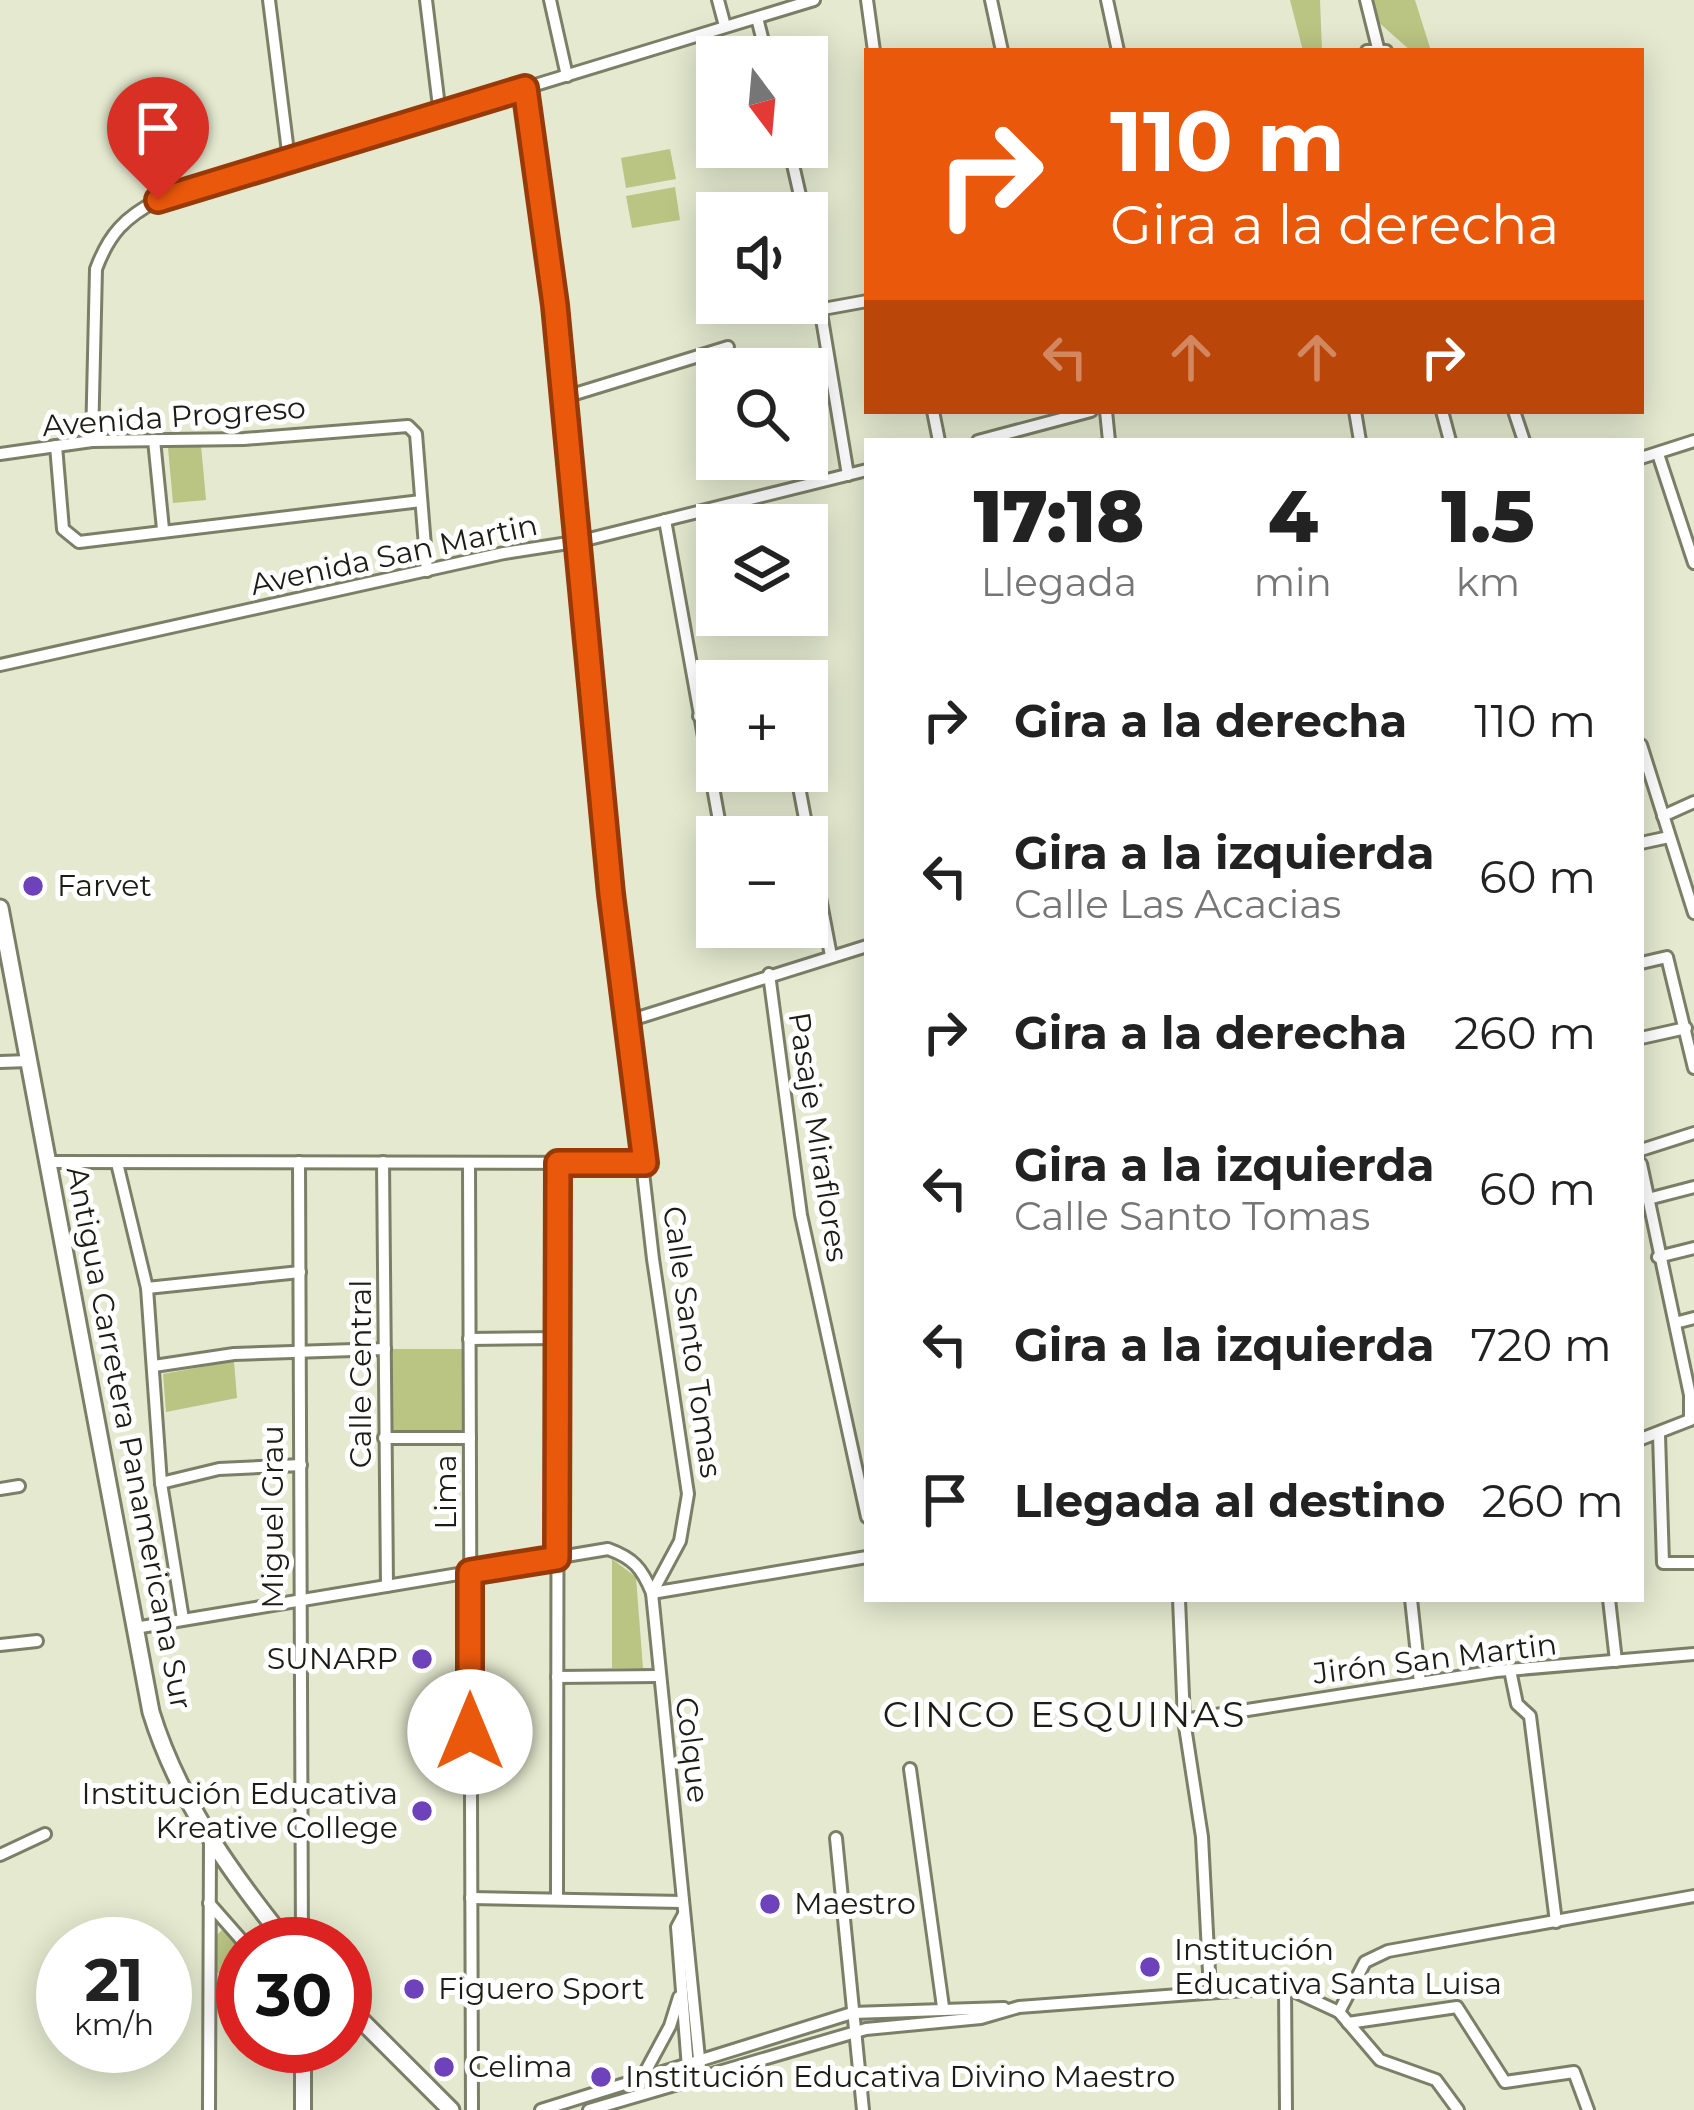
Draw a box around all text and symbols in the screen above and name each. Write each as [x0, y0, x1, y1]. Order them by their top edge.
north arrow [696, 36, 828, 168]
map controls [696, 36, 828, 948]
pin [107, 77, 209, 200]
text: 110 m [1110, 90, 1345, 192]
icon: arrive [125, 95, 191, 161]
icon: right [912, 96, 1068, 252]
button: sound [696, 192, 828, 324]
text: Gira a la derecha [1110, 192, 1559, 258]
icon: left [1032, 324, 1098, 390]
icon: ahead [1158, 324, 1224, 390]
icon: ahead [1284, 324, 1350, 390]
icon: right [1410, 324, 1476, 390]
button: search [696, 348, 828, 480]
street label: Avenida Progreso [41, 389, 307, 444]
text: 17:18 [973, 472, 1144, 560]
text: 4 [1268, 472, 1318, 560]
text: 1.5 [1441, 472, 1535, 560]
button: layers [696, 504, 828, 636]
street label: Avenida San Martin [247, 506, 541, 603]
text: Llegada [981, 558, 1137, 606]
text: min [1254, 558, 1332, 606]
text: km [1456, 558, 1520, 606]
button: + [696, 660, 828, 792]
icon: right [912, 687, 978, 753]
text: Gira a la derecha [1014, 693, 1407, 748]
text: 110 m [1474, 693, 1596, 748]
button: − [696, 816, 828, 948]
text: Gira a la izquierda [1014, 825, 1434, 880]
icon: left [912, 843, 978, 909]
text: 60 m [1479, 849, 1596, 904]
place label: Farvet [57, 867, 152, 904]
marker: Farvet [20, 873, 46, 899]
text: Calle Las Acacias [1014, 880, 1341, 928]
icon: right [912, 999, 978, 1065]
text: Gira a la derecha [1014, 1005, 1407, 1060]
text: 260 m [1454, 1005, 1596, 1060]
street label: Pasaje Miraflores [781, 1010, 856, 1264]
text: Gira a la izquierda [1014, 1137, 1434, 1192]
icon: left [912, 1155, 978, 1221]
text: 60 m [1479, 1161, 1596, 1216]
street label: Antigua Carretera Panamericana Sur [59, 1163, 200, 1713]
text: Calle Santo Tomas [1014, 1192, 1370, 1240]
street label: Calle Santo Tomas [655, 1204, 730, 1480]
street label: Calle Central [342, 1280, 379, 1468]
icon: left [912, 1311, 978, 1377]
text: Gira a la izquierda [1014, 1317, 1434, 1372]
text: 720 m [1470, 1317, 1612, 1372]
street label: Miguel Grau [254, 1425, 291, 1609]
street label: Lima [427, 1454, 464, 1530]
icon: arrive [912, 1467, 978, 1533]
text: Llegada al destino [1014, 1473, 1446, 1528]
text: 260 m [1482, 1473, 1624, 1528]
street label: Jirón San Martin [1310, 1625, 1559, 1692]
place label: SUNARP [267, 1640, 398, 1677]
marker: SUNARP [409, 1646, 435, 1672]
position arrow [407, 1669, 533, 1795]
district label: CINCO ESQUINAS [883, 1692, 1247, 1736]
street label: Colque [668, 1695, 717, 1805]
place label: Institución Educativa Kreative College [81, 1775, 398, 1846]
marker: Institución Educativa Kreative College [409, 1798, 435, 1824]
place label: Maestro [794, 1885, 916, 1922]
marker: Maestro [757, 1891, 783, 1917]
speed limit sign: 30 [216, 1917, 372, 2073]
place label: Institución Educativa Santa Luisa [1174, 1931, 1502, 2002]
text: 21 [85, 1943, 143, 2016]
marker: Institución Educativa Santa Luisa [1137, 1954, 1163, 1980]
place label: Figuero Sport [438, 1970, 644, 2007]
marker: Figuero Sport [401, 1976, 427, 2002]
text: km/h [74, 2006, 154, 2043]
place label: Celima [468, 2048, 572, 2085]
marker: Celima [431, 2054, 457, 2080]
place label: Institución Educativa Divino Maestro [625, 2058, 1175, 2095]
marker: Institución Educativa Divino Maestro [588, 2064, 614, 2090]

